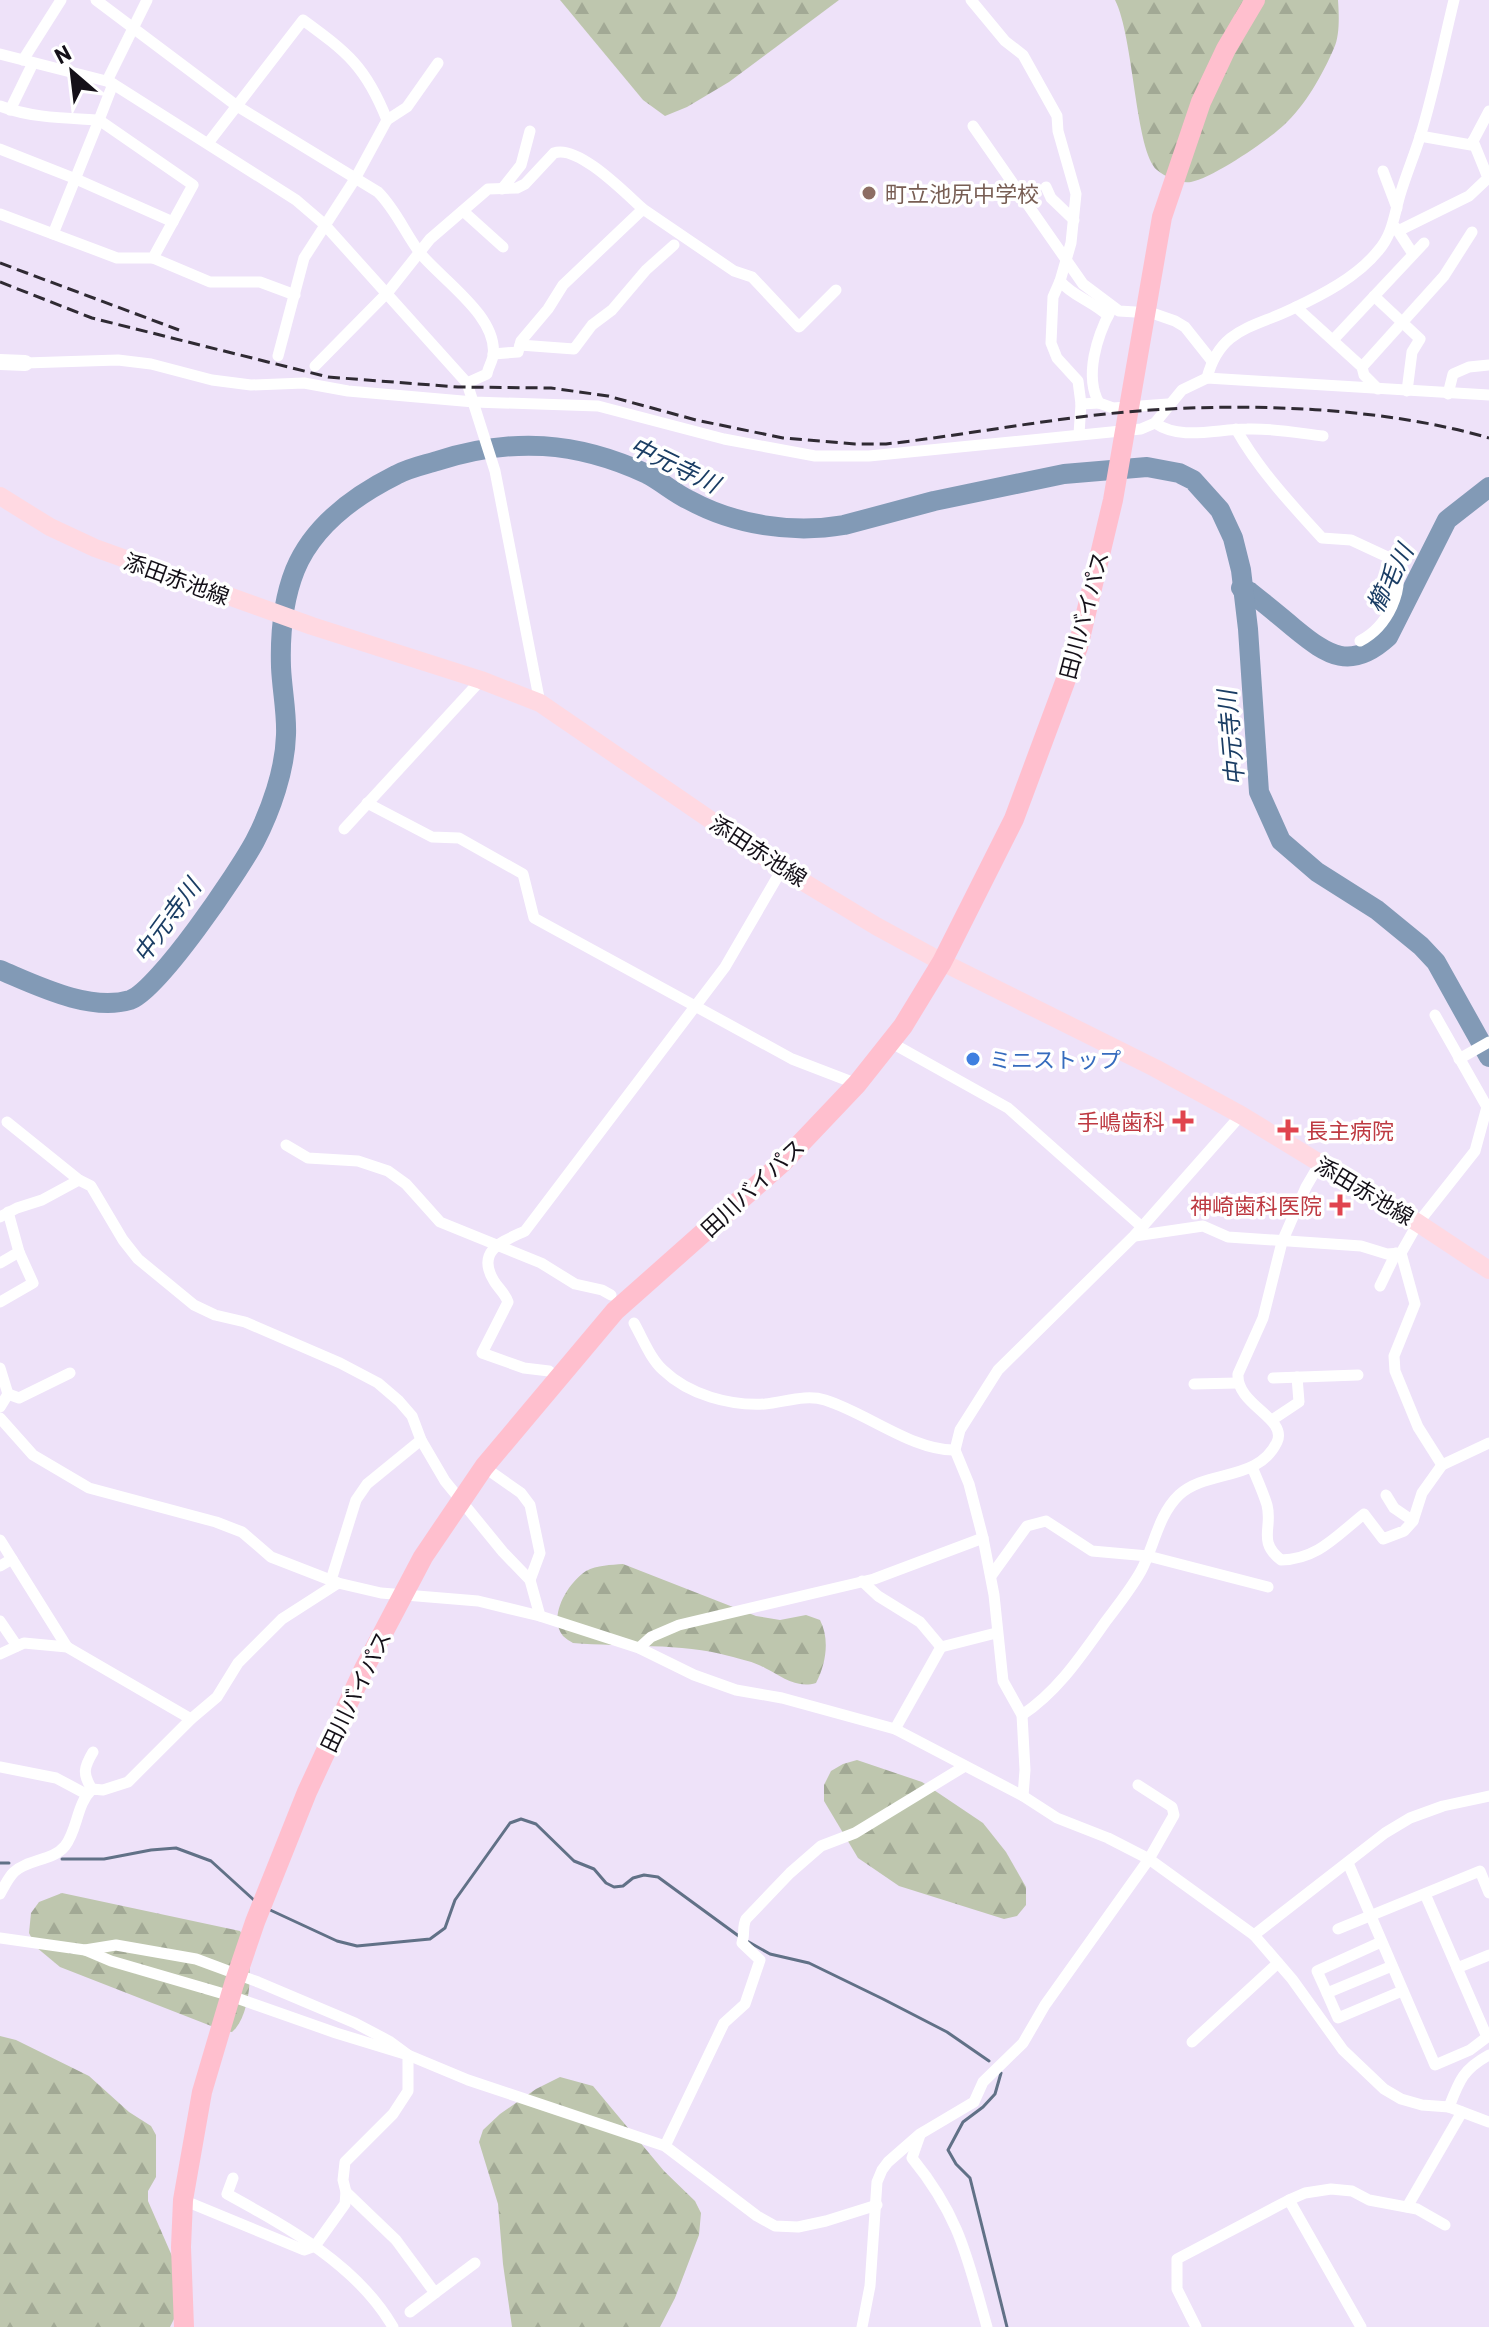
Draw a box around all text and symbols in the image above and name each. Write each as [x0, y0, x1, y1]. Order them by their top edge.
north arrow [32, 32, 112, 112]
text: N [50, 39, 75, 68]
place label: 町立池尻中学校 [885, 180, 1039, 206]
marker: 町立池尻中学校 [860, 184, 878, 202]
water label: 中元寺川 [626, 430, 727, 499]
water label: 櫛毛川 [1360, 537, 1420, 617]
street label: 添田赤池線 [121, 547, 233, 609]
street label: 田川バイパス [1053, 548, 1113, 682]
water label: 中元寺川 [1211, 686, 1249, 787]
street label: 添田赤池線 [706, 809, 812, 891]
water label: 中元寺川 [126, 870, 208, 967]
place label: ミニストップ [989, 1046, 1121, 1072]
marker: ミニストップ [964, 1050, 982, 1068]
place label: 手嶋歯科 [1077, 1108, 1165, 1134]
marker: 手嶋歯科 [1172, 1110, 1194, 1132]
place label: 長主病院 [1306, 1117, 1394, 1143]
marker: 長主病院 [1277, 1119, 1299, 1141]
street label: 田川バイパス [695, 1133, 809, 1241]
street label: 添田赤池線 [1311, 1151, 1419, 1229]
place label: 神崎歯科医院 [1190, 1192, 1322, 1218]
marker: 神崎歯科医院 [1329, 1194, 1351, 1216]
street label: 田川バイパス [314, 1626, 396, 1756]

